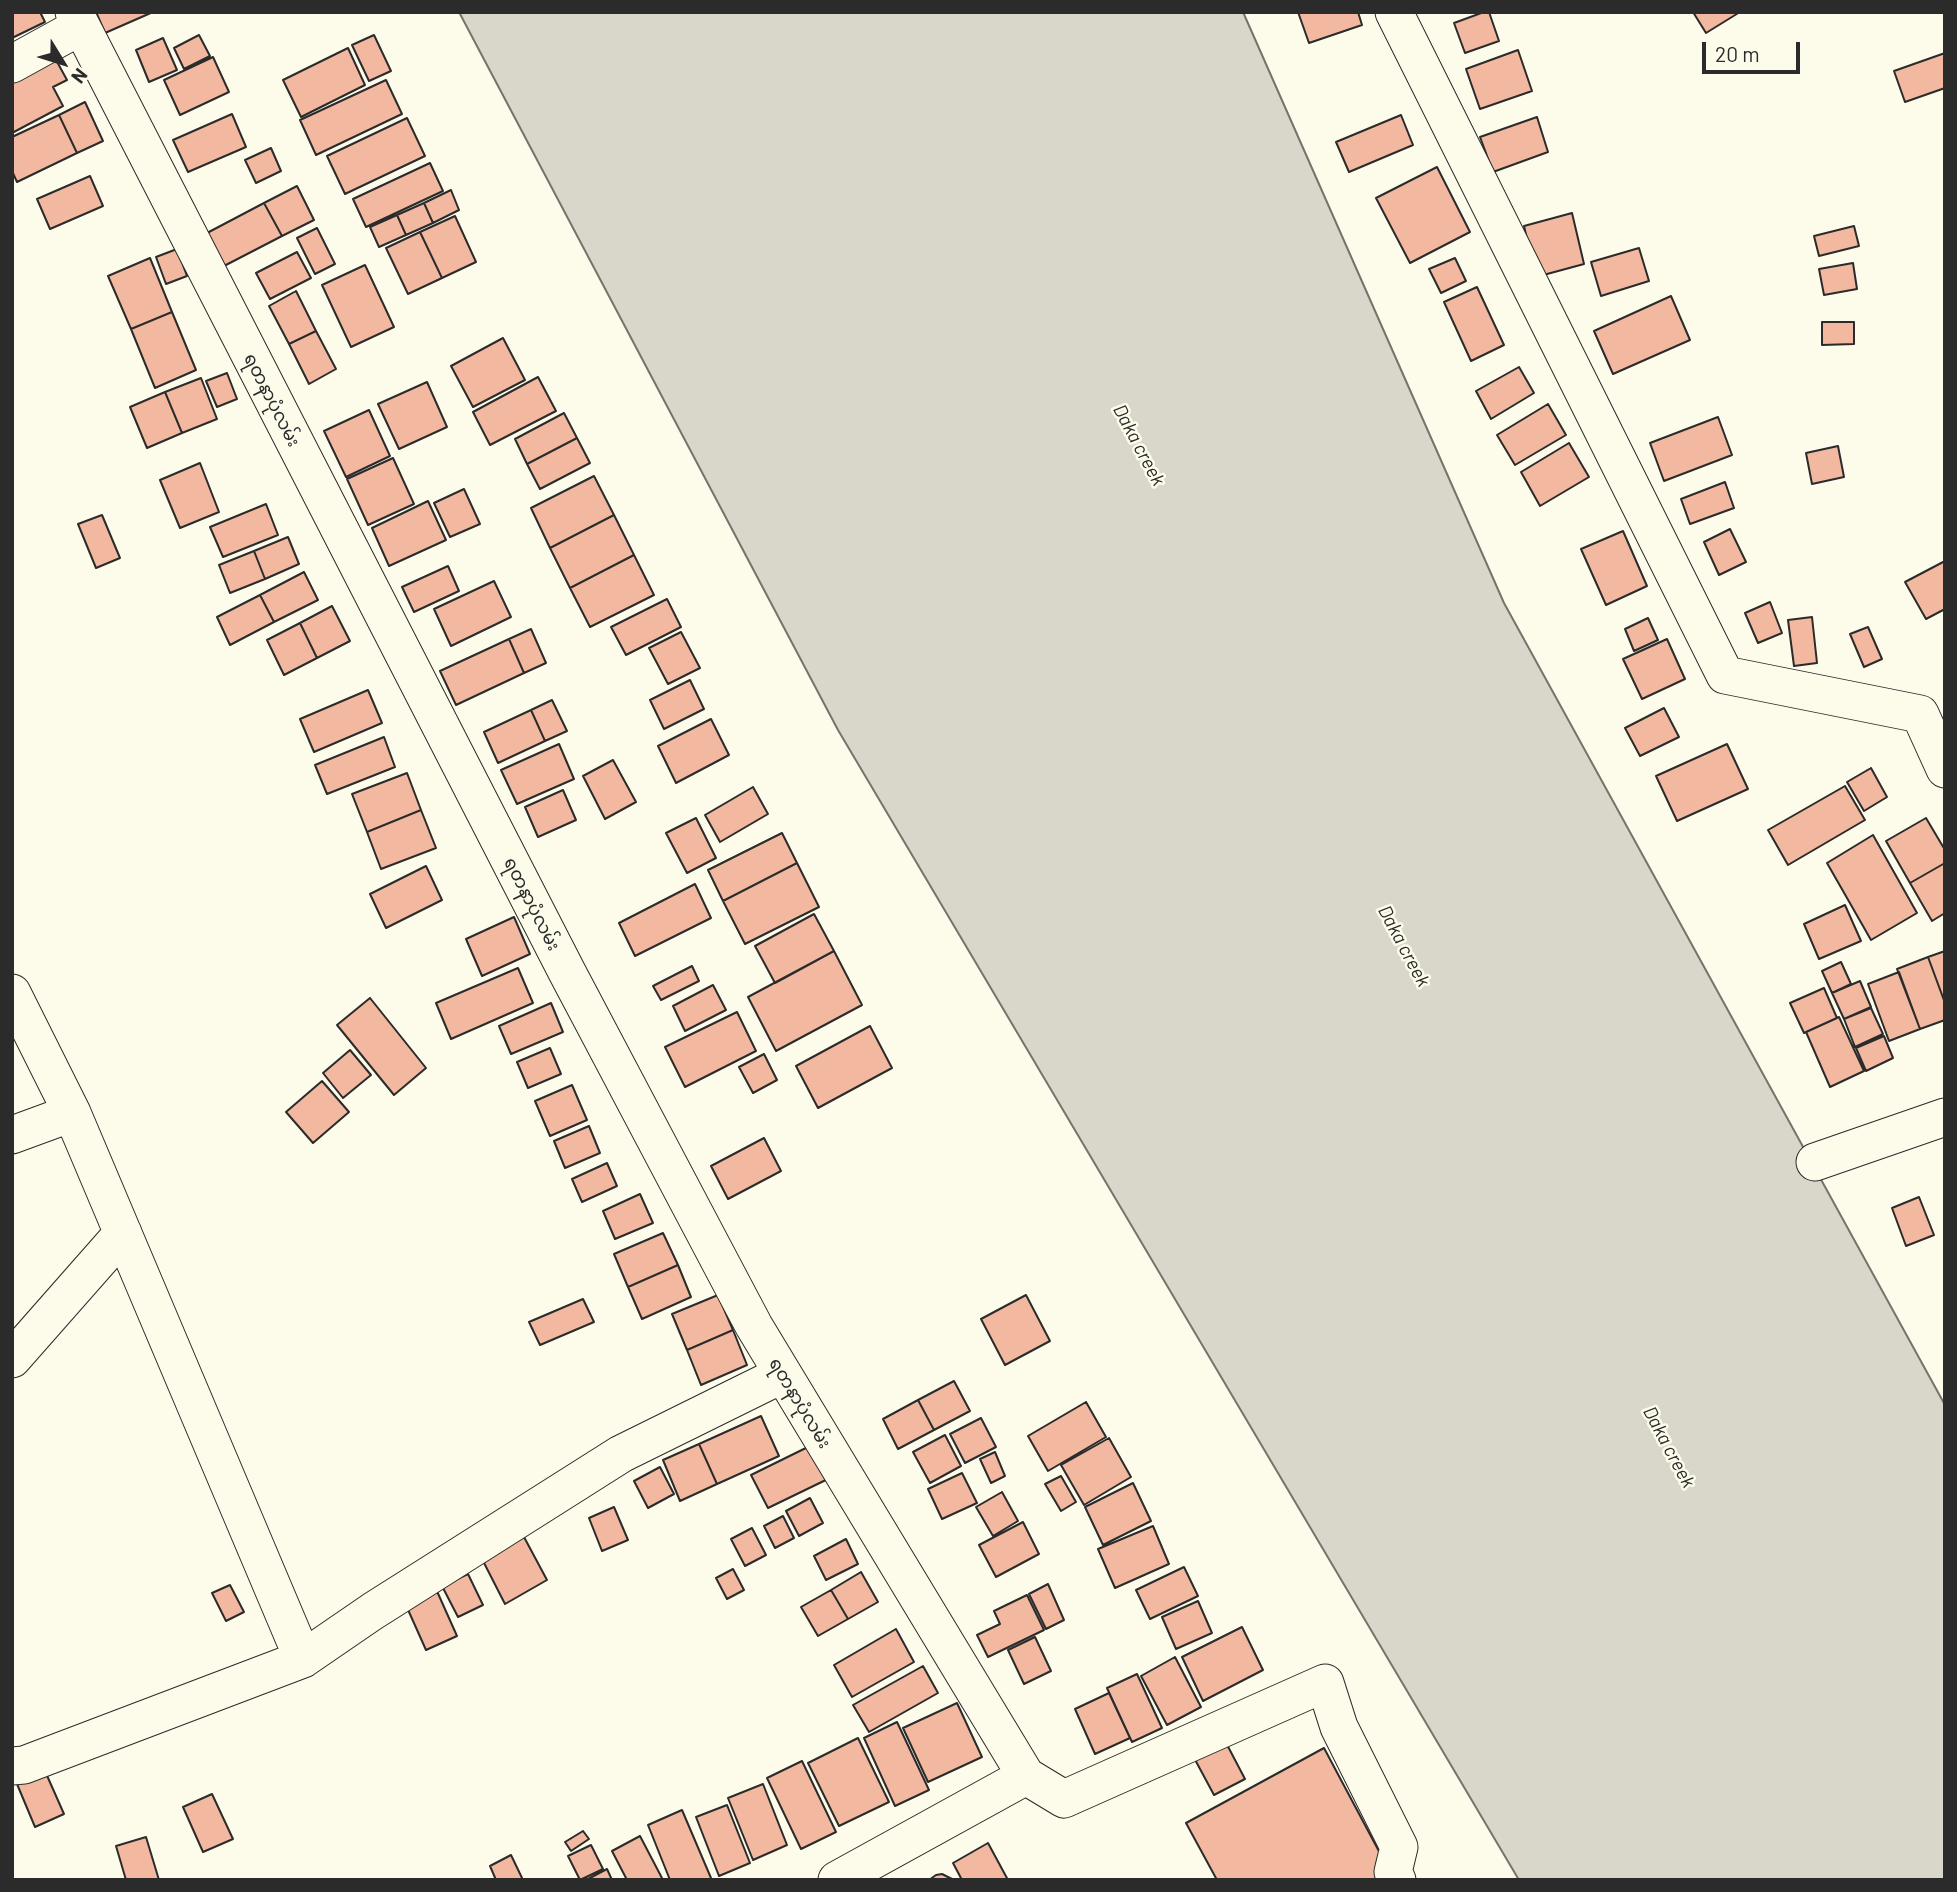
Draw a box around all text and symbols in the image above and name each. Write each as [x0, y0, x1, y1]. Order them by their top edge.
north arrow [28, 28, 98, 98]
scale bar [1705, 28, 1803, 72]
text: 20 m [1715, 41, 1760, 66]
text: N [67, 64, 93, 88]
street label: ရတနာပုံလမ်း [239, 350, 305, 450]
water label: Daka creek [1108, 400, 1170, 490]
street label: ရတနာပုံလမ်း [499, 854, 565, 954]
water label: Daka creek [1373, 901, 1435, 991]
street label: ရတနာပုံလမ်း [764, 1354, 836, 1452]
water label: Daka creek [1638, 1402, 1700, 1492]

